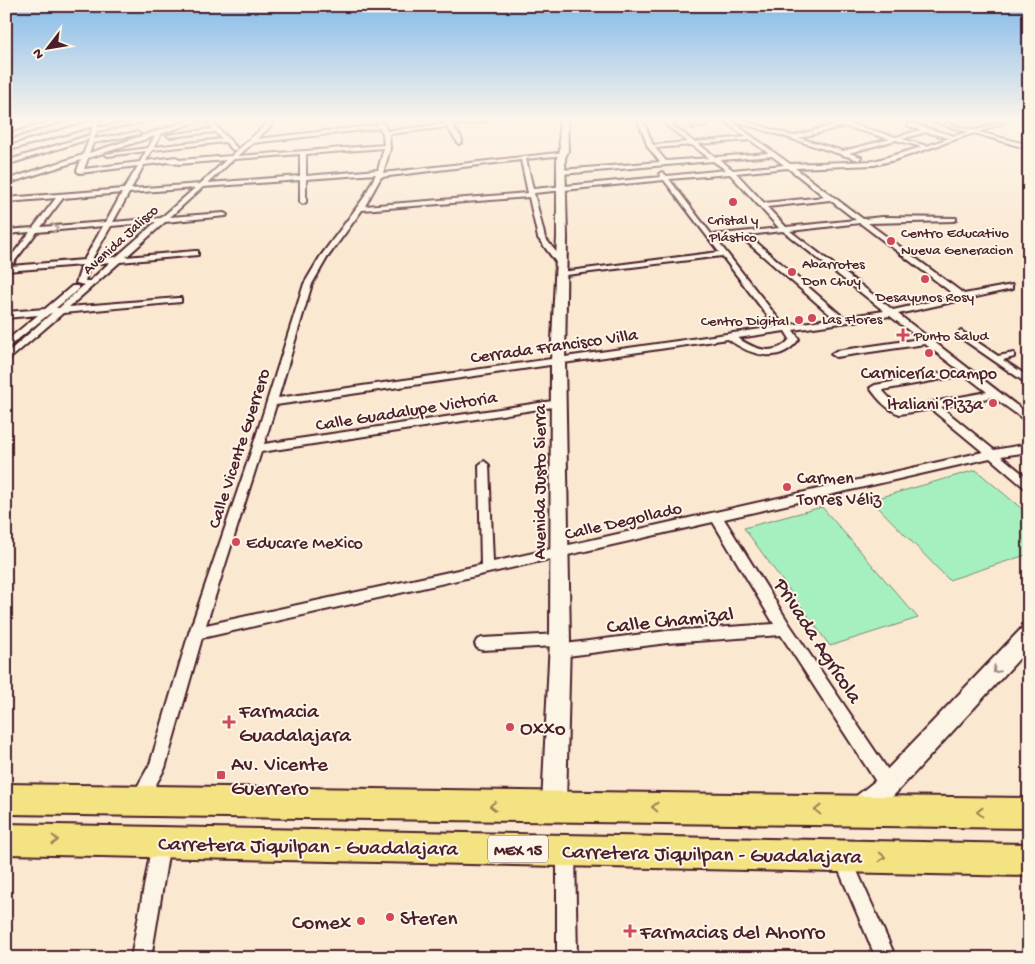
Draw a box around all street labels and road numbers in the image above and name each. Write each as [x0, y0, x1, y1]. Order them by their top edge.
street label: Avenida Jalisco [80, 202, 163, 279]
street label: Cerrada Francisco Villa [469, 325, 640, 370]
street label: Calle Vicente Guerrero [205, 366, 276, 531]
street label: Calle Guadalupe Victoria [314, 388, 500, 437]
street label: Avenida Justo Sierra [531, 404, 552, 559]
street label: Calle Degollado [563, 499, 684, 546]
street label: Privada Agrícola [766, 574, 867, 710]
street label: Calle Chamizal [606, 603, 735, 642]
street label: Carretera Jiquilpan - Guadalajara [158, 833, 459, 864]
road number: MEX 15 [488, 836, 548, 862]
street label: Carretera Jiquilpan - Guadalajara [562, 841, 863, 872]

